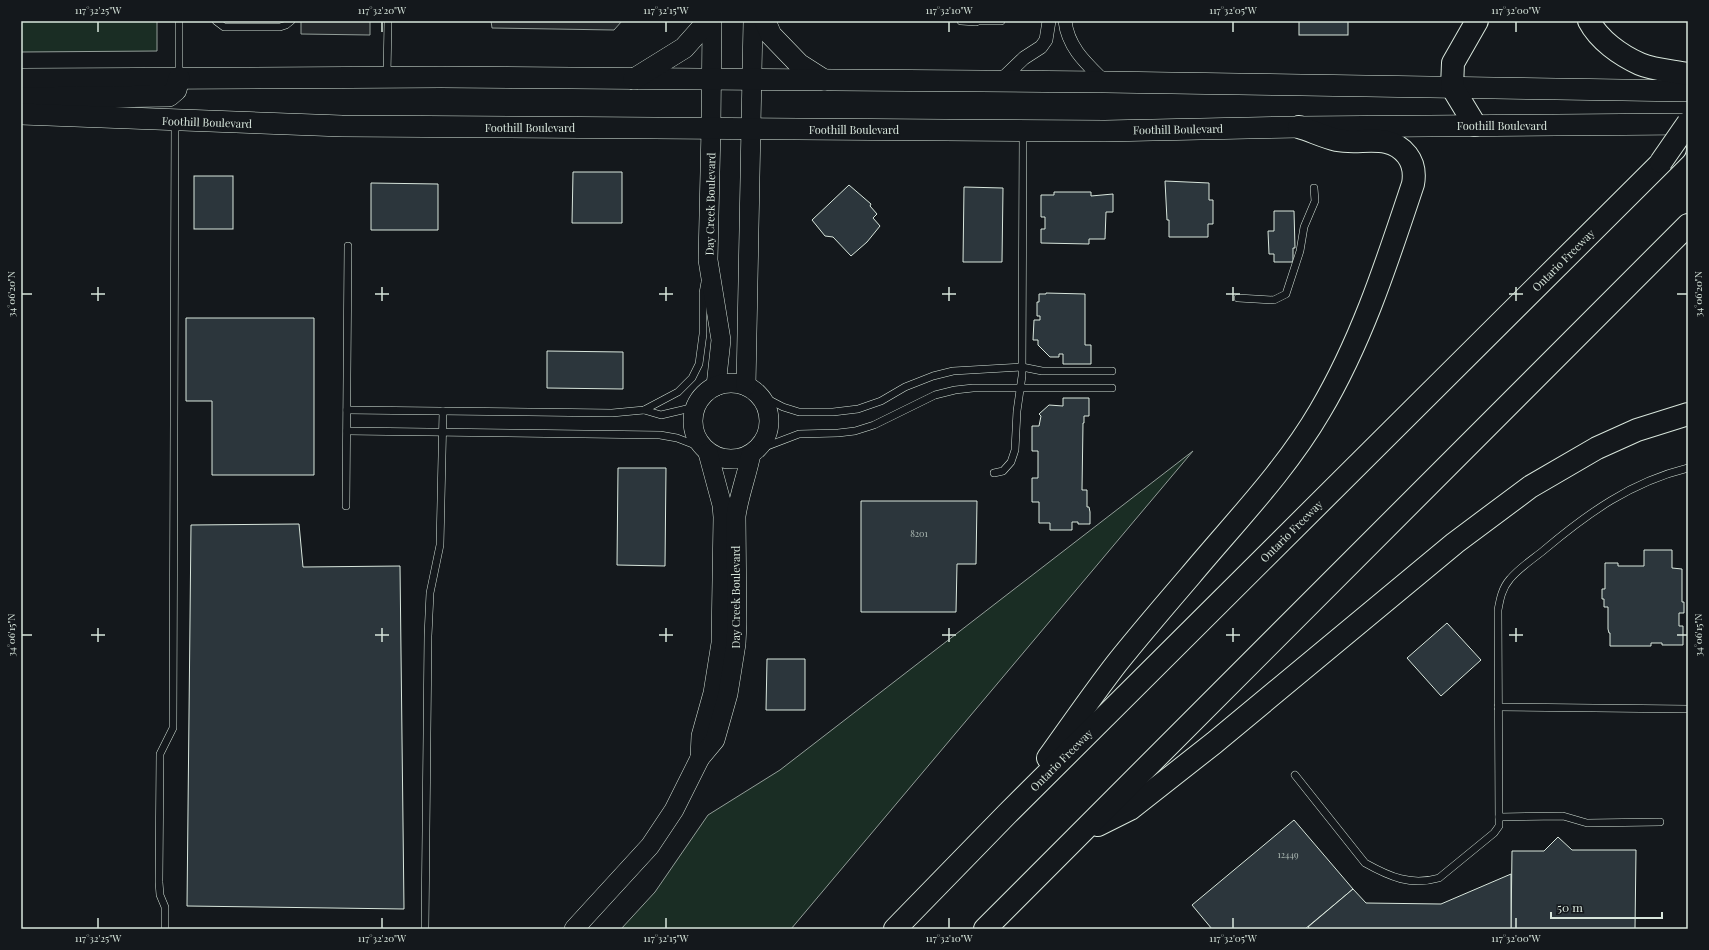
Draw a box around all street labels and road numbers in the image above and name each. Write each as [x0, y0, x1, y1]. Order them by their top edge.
street label: Foothill Boulevard [162, 113, 253, 131]
street label: Foothill Boulevard [1457, 118, 1548, 133]
street label: Foothill Boulevard [485, 120, 576, 135]
street label: Foothill Boulevard [1133, 121, 1224, 137]
street label: Foothill Boulevard [809, 122, 900, 137]
street label: Day Creek Boulevard [702, 152, 718, 256]
street label: Ontario Freeway [1529, 225, 1598, 294]
street label: Ontario Freeway [1257, 496, 1326, 565]
street label: Day Creek Boulevard [728, 545, 743, 649]
street label: Ontario Freeway [1027, 725, 1096, 794]

